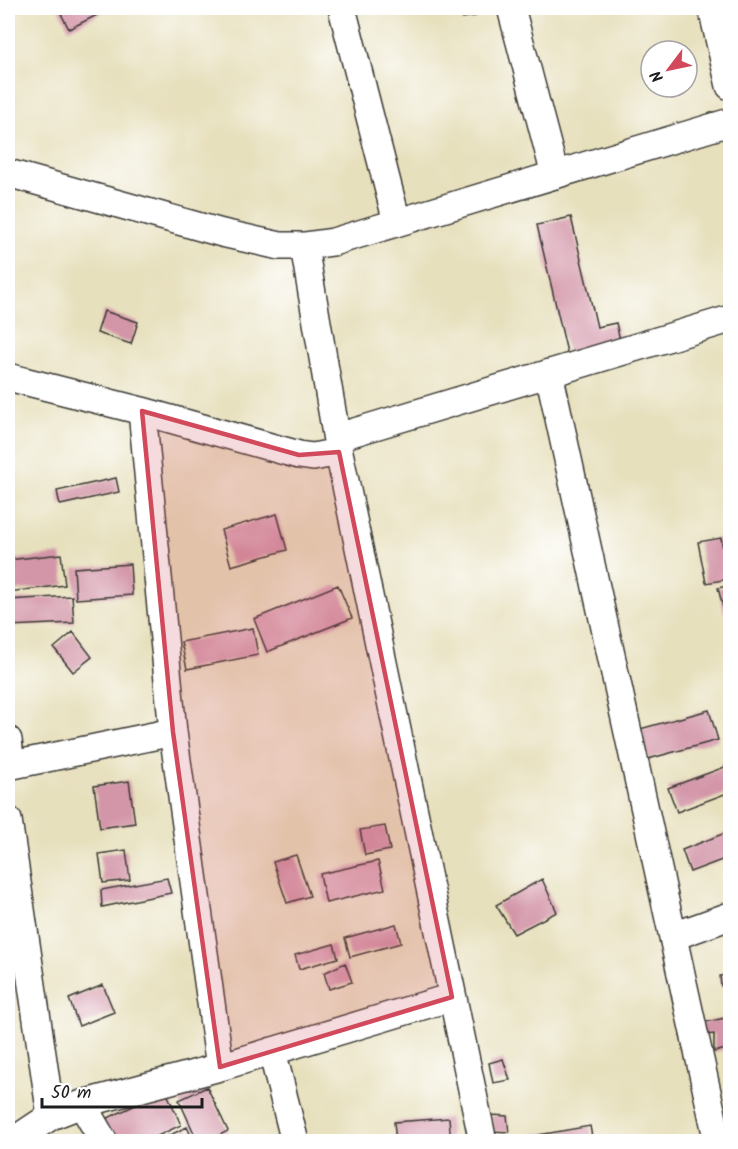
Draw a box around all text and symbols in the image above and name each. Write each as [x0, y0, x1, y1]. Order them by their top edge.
north arrow [639, 39, 699, 99]
text: N [644, 65, 671, 87]
scale bar [42, 1071, 202, 1109]
text: 50 m [51, 1079, 91, 1108]

